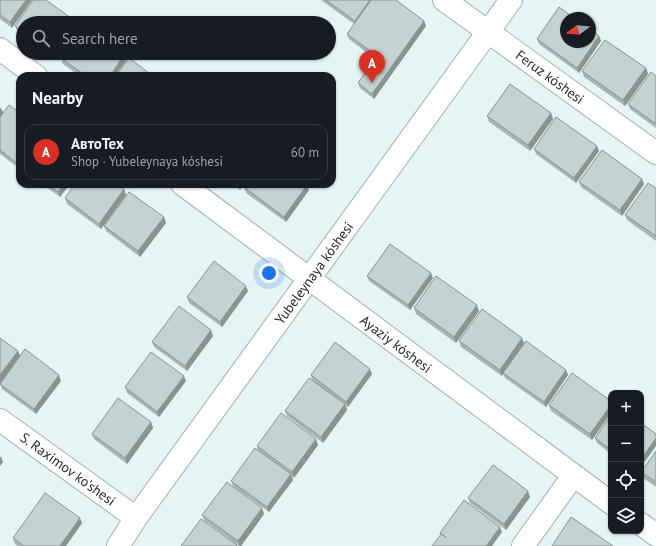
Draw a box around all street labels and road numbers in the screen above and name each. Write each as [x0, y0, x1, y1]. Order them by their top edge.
street label: Feruz kóshesi [512, 46, 588, 108]
street label: Yubeleynaya kóshesi [271, 218, 357, 328]
street label: Ayaziy kóshesi [357, 311, 435, 377]
street label: S. Raximov ko'shesi [17, 428, 119, 510]

